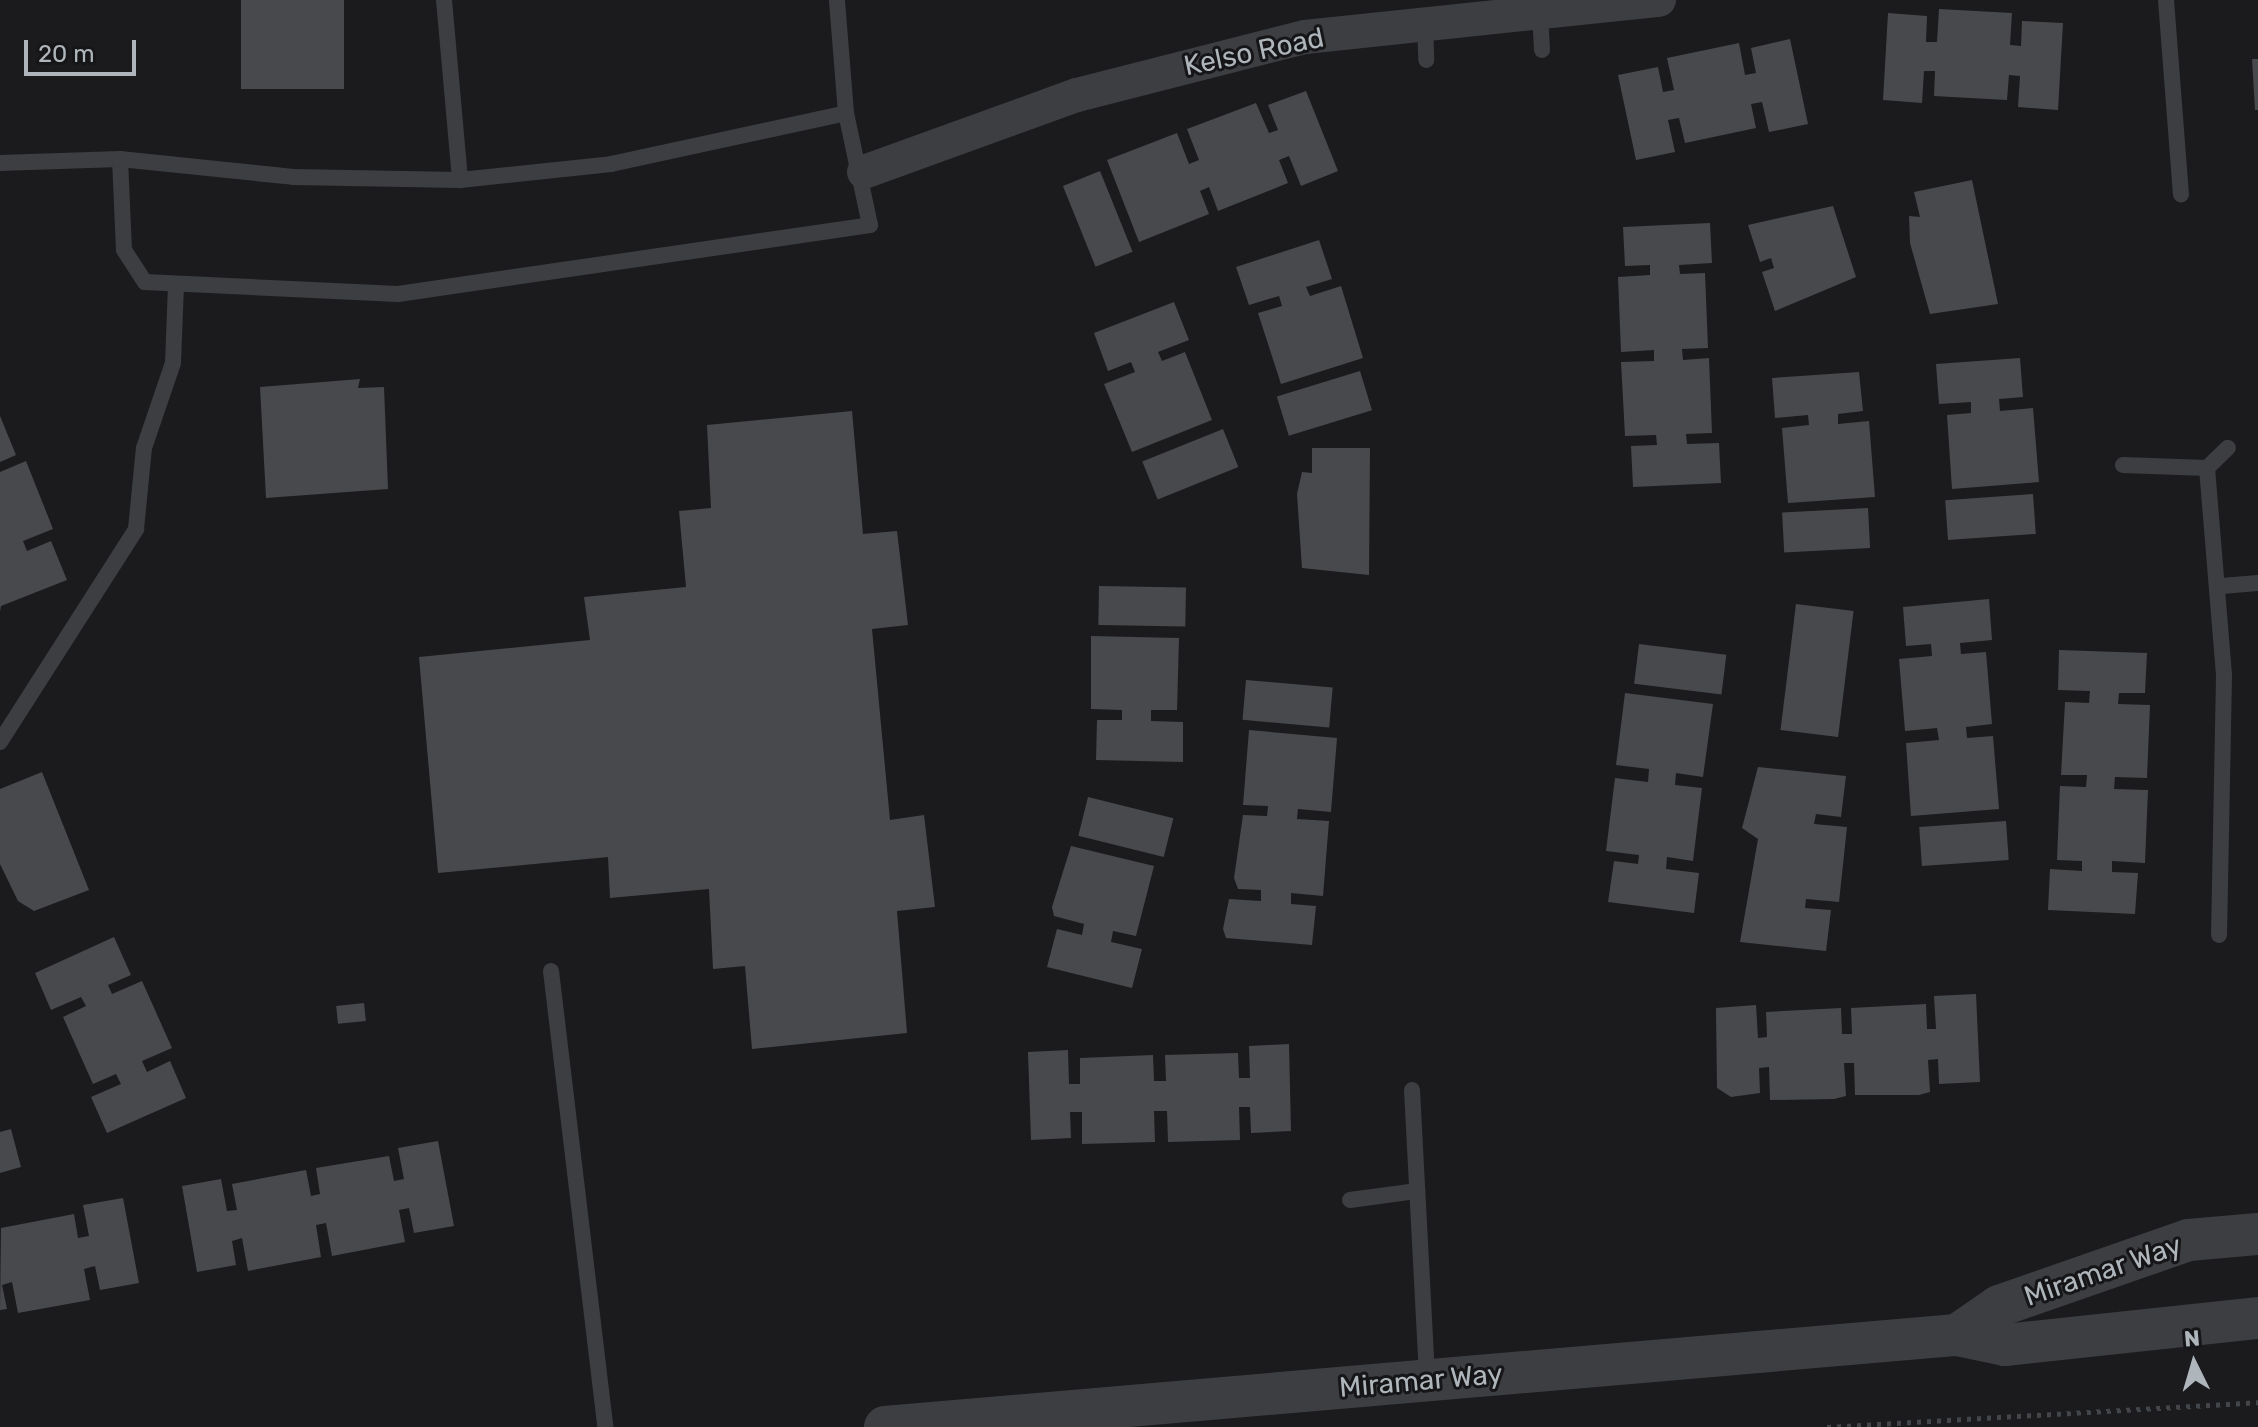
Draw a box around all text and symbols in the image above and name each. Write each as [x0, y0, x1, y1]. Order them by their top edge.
street label: Kelso Road [1181, 21, 1327, 83]
scale bar [28, 24, 140, 74]
text: 20 m [38, 40, 95, 68]
street label: Miramar Way [2019, 1228, 2187, 1314]
north arrow [2154, 1323, 2234, 1403]
text: N [2183, 1324, 2201, 1353]
street label: Miramar Way [1337, 1357, 1505, 1405]

